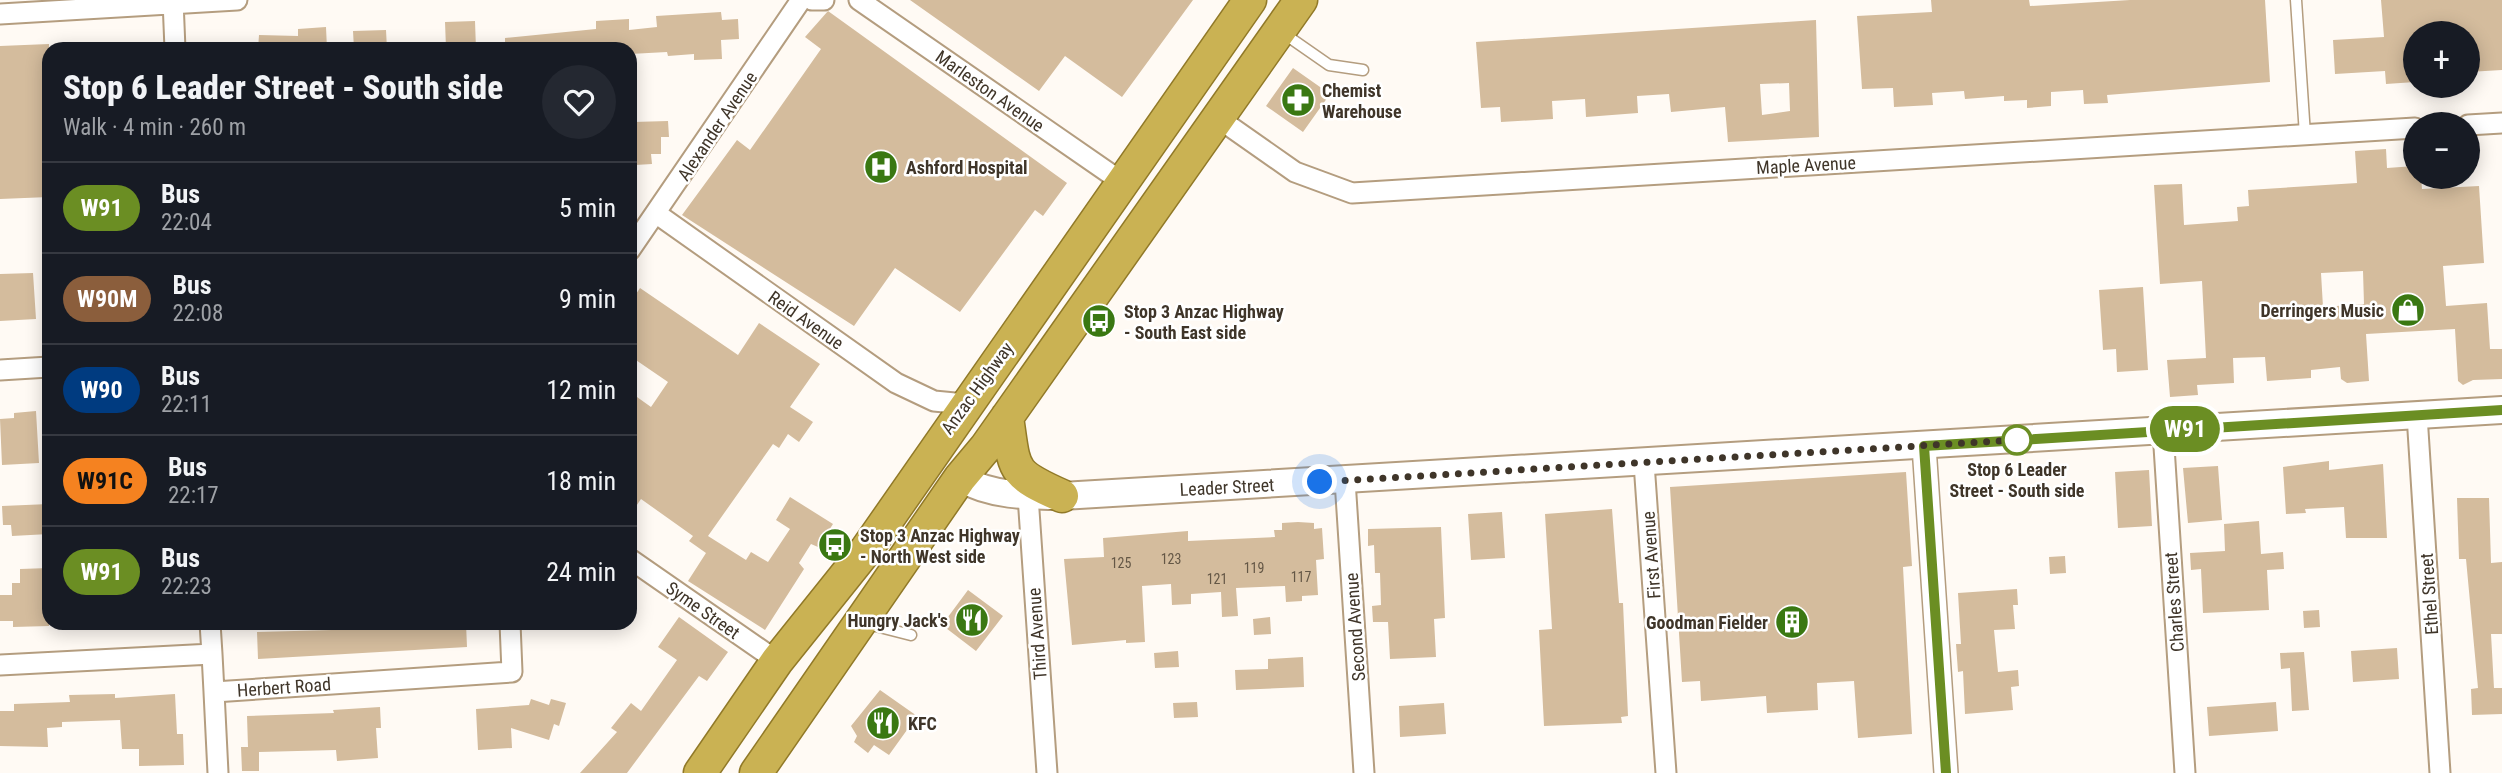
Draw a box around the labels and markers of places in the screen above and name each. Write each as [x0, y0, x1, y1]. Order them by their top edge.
place label: Chemist Warehouse [1322, 80, 1402, 122]
pharmacy icon: Chemist Warehouse [1279, 81, 1317, 119]
hospital icon: Ashford Hospital [862, 148, 900, 186]
place label: Ashford Hospital [906, 157, 1028, 178]
shop icon: Derringers Music [2389, 291, 2427, 329]
place label: Derringers Music [2260, 300, 2384, 321]
place label: Stop 3 Anzac Highway - South East side [1124, 301, 1284, 343]
bus stop icon: Stop 3 Anzac Highway - South East side [1080, 302, 1118, 340]
marker: Stop 6 Leader Street - South side [2002, 425, 2032, 455]
place label: Stop 6 Leader Street - South side [1950, 459, 2085, 501]
place label: Stop 3 Anzac Highway - North West side [860, 525, 1020, 567]
bus stop icon: Stop 3 Anzac Highway - North West side [816, 526, 854, 564]
restaurant icon: Hungry Jack's [953, 601, 991, 639]
building icon: Goodman Fielder [1773, 603, 1811, 641]
place label: Hungry Jack's [847, 610, 948, 631]
place label: Goodman Fielder [1646, 612, 1768, 633]
restaurant icon: KFC [864, 704, 902, 742]
place label: KFC [908, 713, 937, 734]

